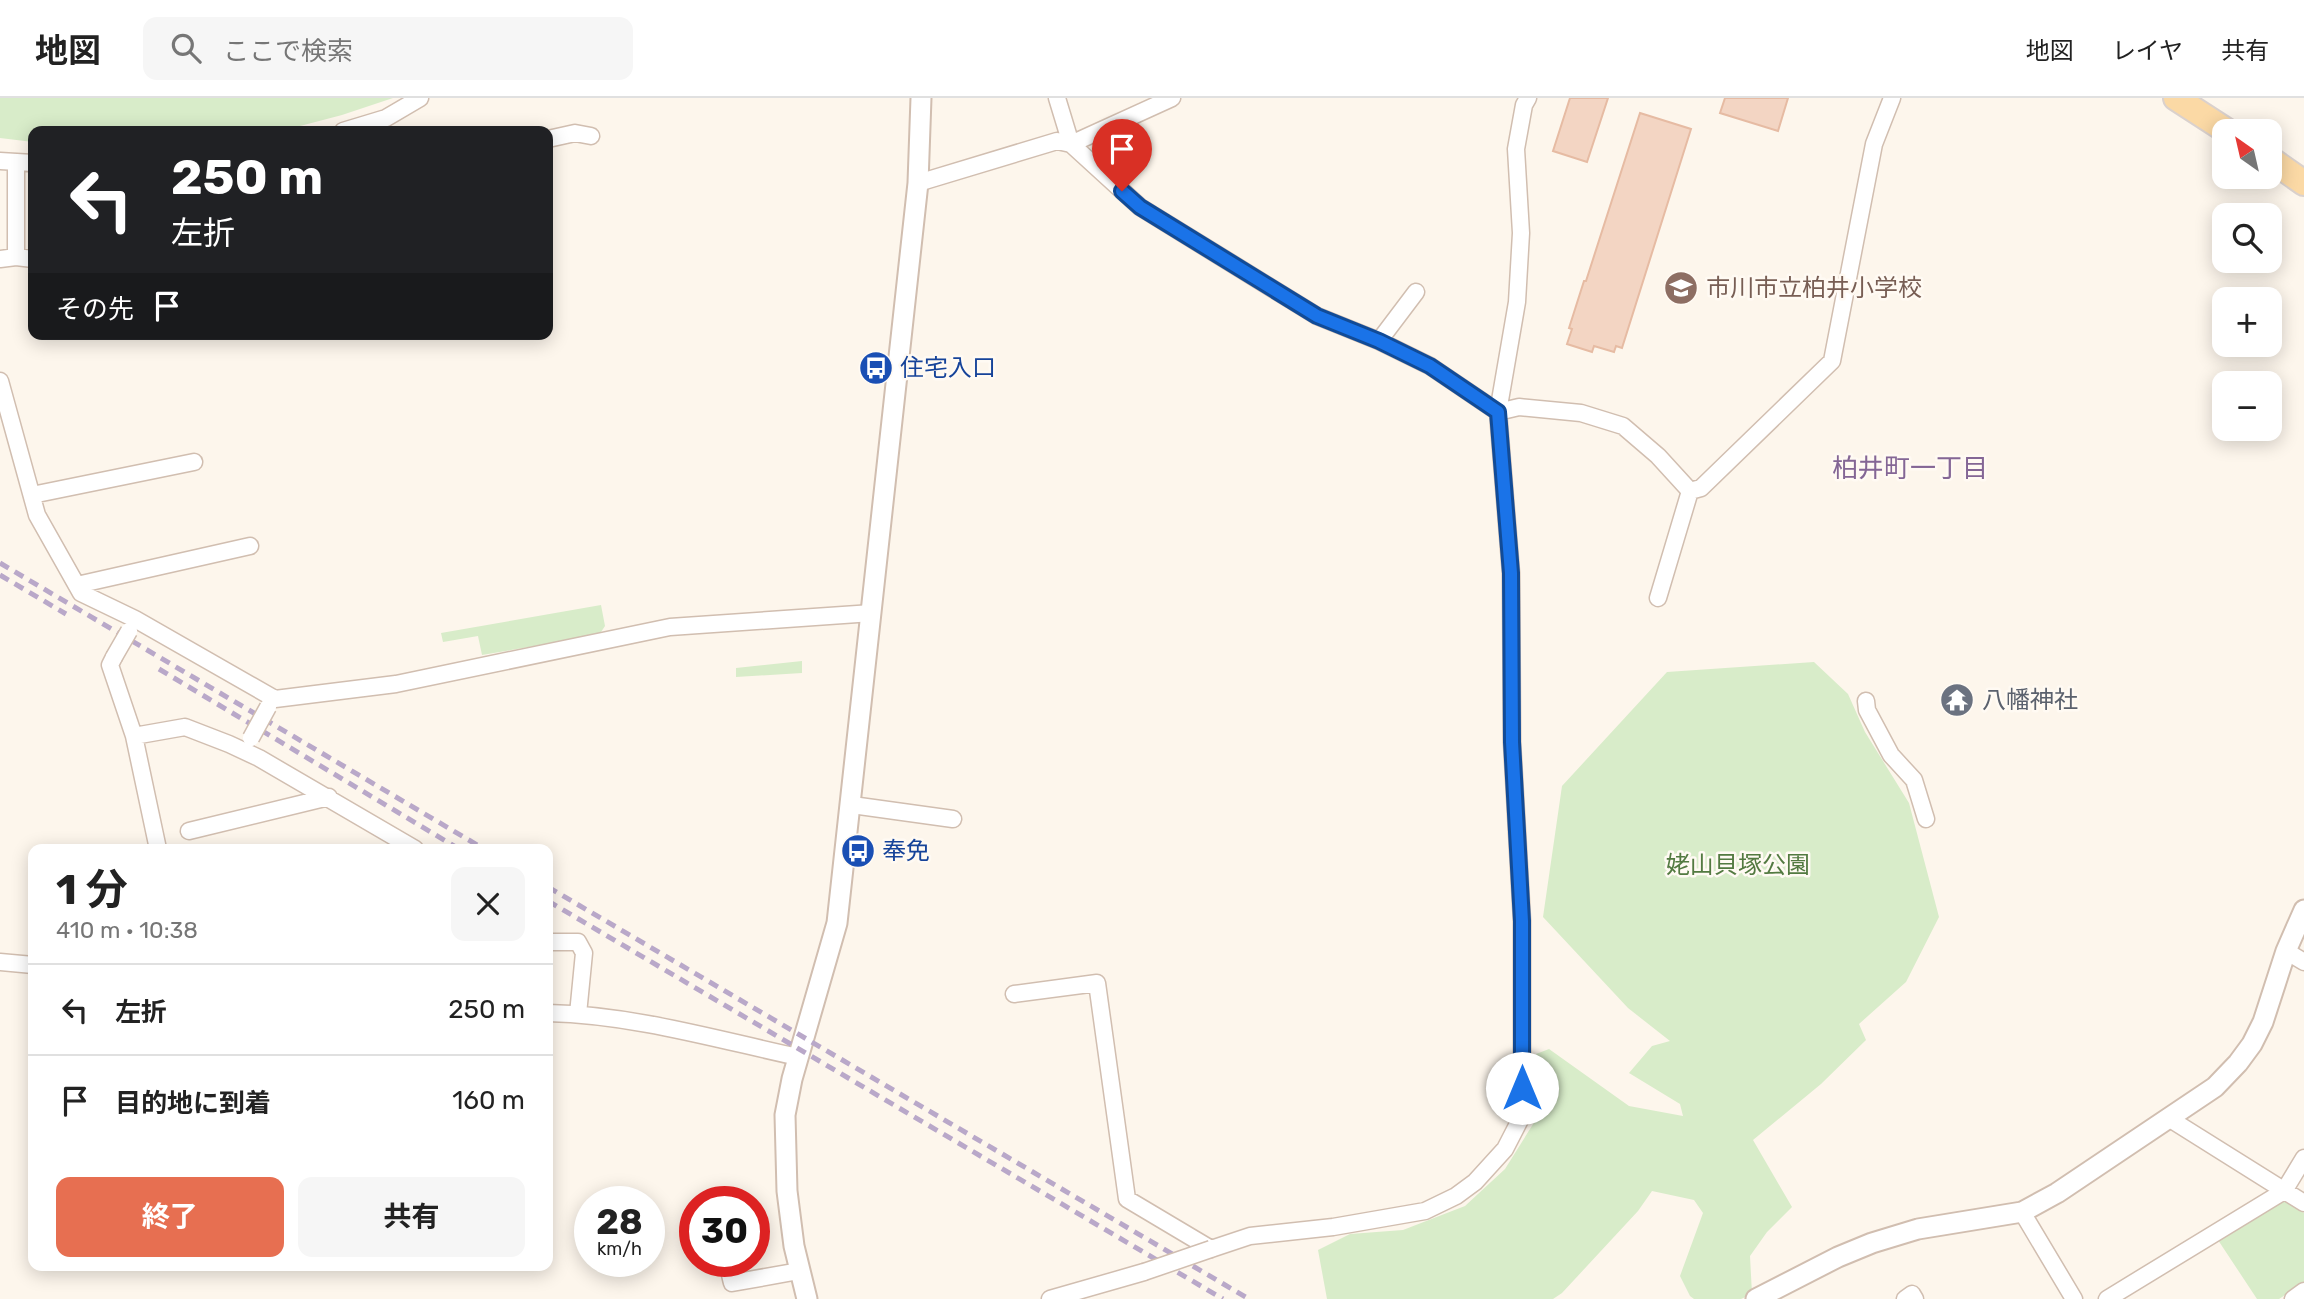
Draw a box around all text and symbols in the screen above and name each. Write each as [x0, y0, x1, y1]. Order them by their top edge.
search box [143, 17, 633, 80]
icon: search [167, 29, 205, 67]
text: 地図 [35, 31, 101, 70]
text: ここで検索 [223, 36, 353, 67]
text: 地図 [2026, 37, 2074, 65]
text: レイヤ [2112, 37, 2183, 65]
text: 共有 [2221, 37, 2269, 65]
pin [1092, 119, 1152, 191]
north arrow [2212, 119, 2282, 189]
map controls [2212, 119, 2282, 441]
icon: arrive [1103, 130, 1141, 168]
text: 250 m [171, 148, 323, 206]
icon: left [56, 154, 147, 245]
button: search [2212, 203, 2282, 273]
text: 左折 [171, 214, 235, 252]
school or university icon: 市川市立柏井小学校 [1662, 269, 1700, 307]
place label: 市川市立柏井小学校 [1706, 274, 1922, 302]
icon: arrive [148, 287, 186, 325]
button: + [2212, 287, 2282, 357]
text: その先 [56, 294, 134, 325]
bus stop icon: 住宅入口 [857, 349, 895, 387]
place label: 住宅入口 [900, 354, 996, 382]
button: − [2212, 371, 2282, 441]
district label: 柏井町一丁目 [1832, 453, 1988, 484]
temple icon: 八幡神社 [1938, 681, 1976, 719]
place label: 八幡神社 [1982, 686, 2078, 714]
bus stop icon: 奉免 [839, 832, 877, 870]
place label: 奉免 [882, 837, 930, 865]
park label: 姥山貝塚公園 [1666, 851, 1810, 879]
text: 1 分 [56, 865, 128, 915]
button: close [451, 867, 525, 941]
text: 410 m · 10:38 [56, 916, 198, 944]
icon: left [56, 991, 94, 1029]
text: 250 m [448, 994, 525, 1025]
text: 左折 [115, 997, 167, 1028]
position arrow [1485, 1051, 1559, 1125]
icon: arrive [56, 1082, 94, 1120]
text: 160 m [452, 1085, 525, 1116]
text: 目的地に到着 [115, 1088, 271, 1119]
button: 終了 [56, 1177, 284, 1257]
button: 共有 [298, 1177, 525, 1257]
speed limit sign: 30 [679, 1186, 770, 1277]
text: 28 [596, 1201, 643, 1243]
text: km/h [597, 1238, 642, 1260]

